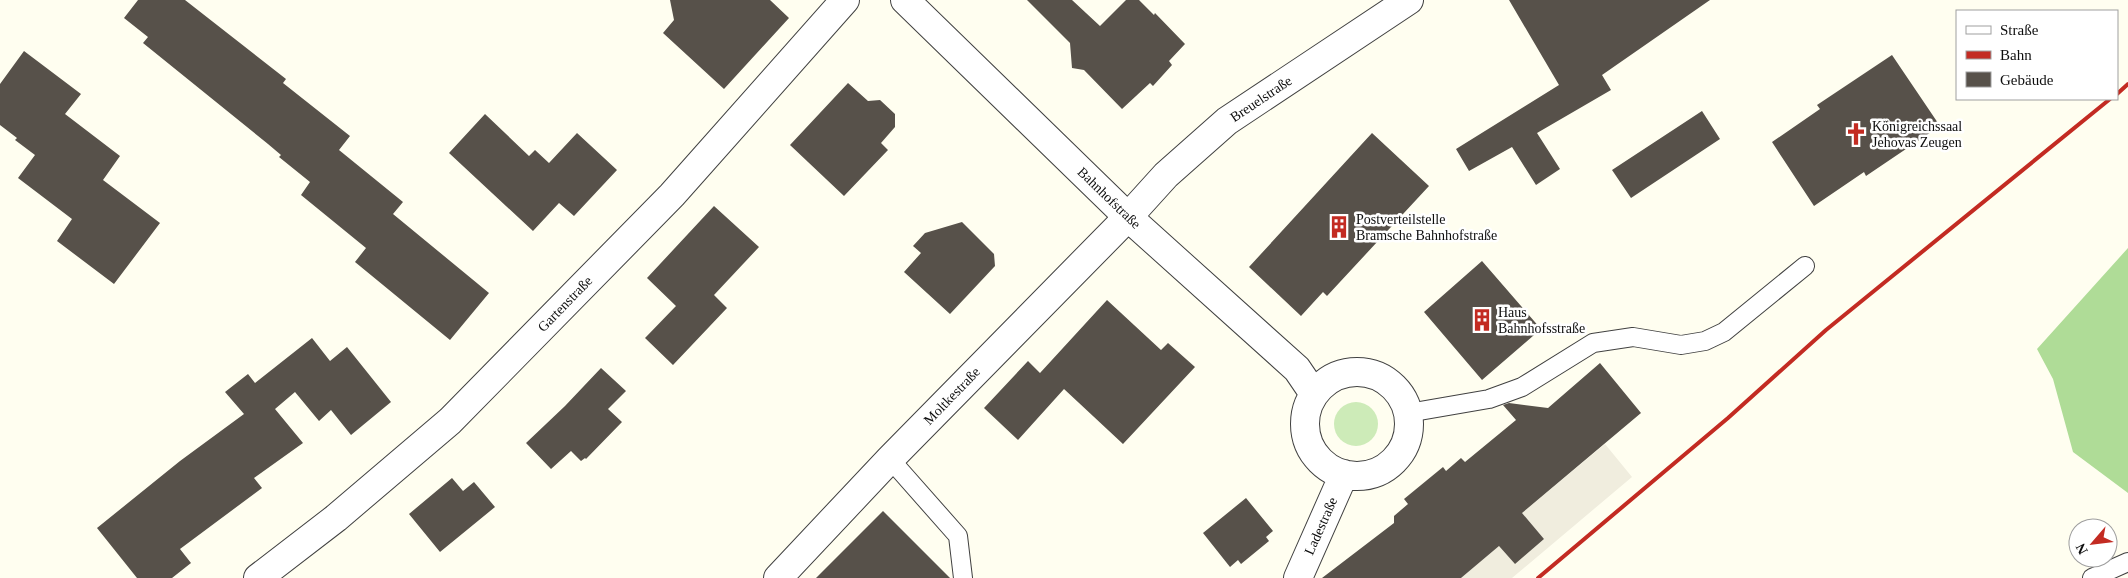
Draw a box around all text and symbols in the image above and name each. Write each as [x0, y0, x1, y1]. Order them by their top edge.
legend [1956, 10, 2118, 100]
text: Straße [2000, 22, 2039, 38]
text: Bahn [2000, 47, 2032, 63]
text: Gebäude [2000, 72, 2054, 88]
street label: Breuelstraße [1227, 73, 1295, 125]
place label: Königreichssaal Jehovas Zeugen [1872, 119, 1962, 150]
church icon: Königreichssaal Jehovas Zeugen [1843, 121, 1869, 147]
street label: Bahnhofstraße [1074, 164, 1144, 232]
place label: Postverteilstelle Bramsche Bahnhofstraße [1356, 212, 1497, 243]
building icon: Postverteilstelle Bramsche Bahnhofstraße [1326, 214, 1352, 240]
street label: Gartenstraße [535, 273, 595, 335]
place label: Haus Bahnhofsstraße [1498, 305, 1585, 336]
building icon: Haus Bahnhofsstraße [1469, 307, 1495, 333]
street label: Moltkestraße [921, 364, 983, 428]
street label: Ladestraße [1302, 495, 1340, 557]
north arrow [2068, 518, 2118, 568]
text: N [2073, 541, 2091, 557]

